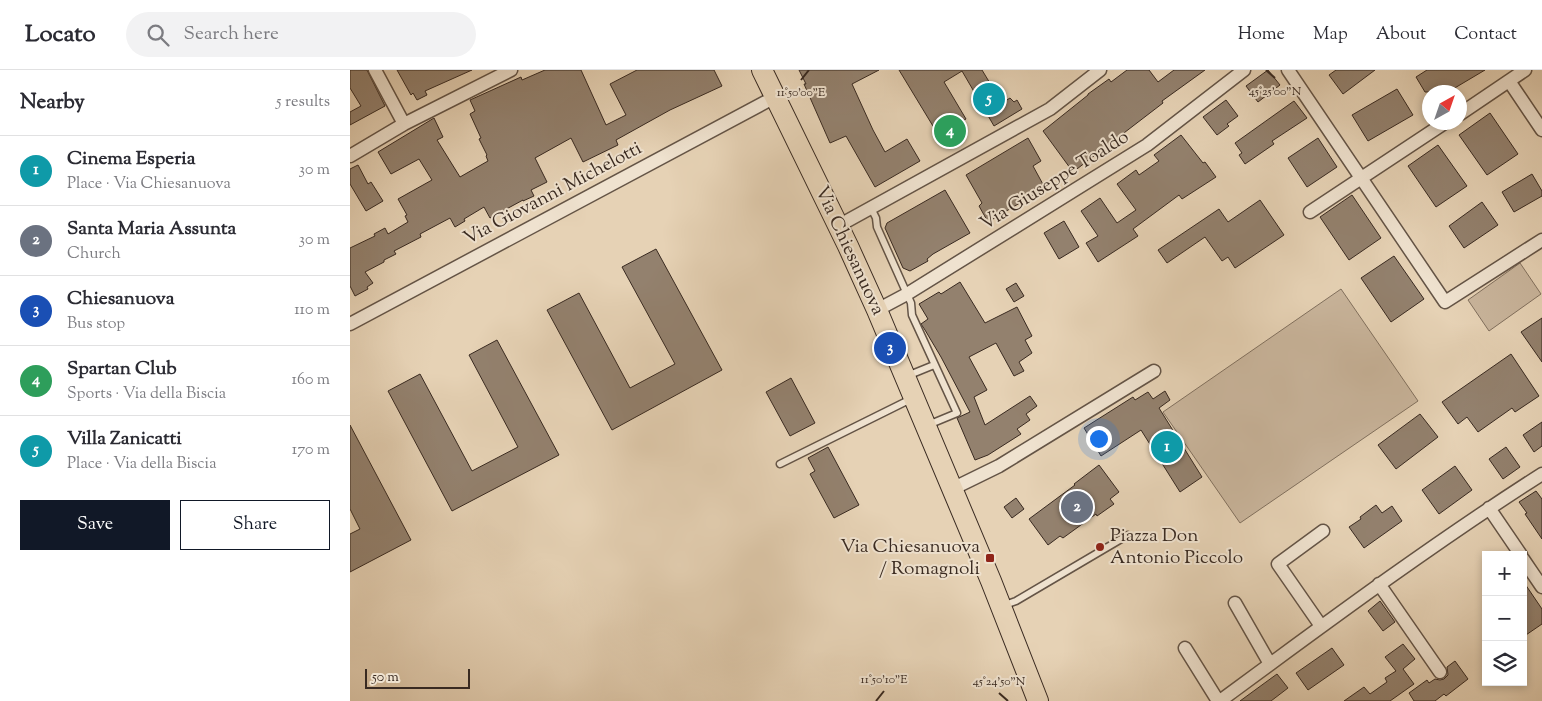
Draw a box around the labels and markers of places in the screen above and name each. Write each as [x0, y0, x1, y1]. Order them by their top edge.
pin: 5 [973, 80, 1005, 118]
pin: 4 [934, 112, 966, 150]
pin: 3 [874, 329, 906, 367]
pin: 1 [1151, 428, 1183, 466]
pin: 2 [1061, 488, 1093, 526]
place label: Piazza Don Antonio Piccolo [1110, 523, 1243, 572]
place label: Via Chiesanuova / Romagnoli [840, 534, 980, 583]
marker: Piazza Don Antonio Piccolo [1094, 541, 1106, 553]
marker: Via Chiesanuova / Romagnoli [984, 552, 996, 564]

